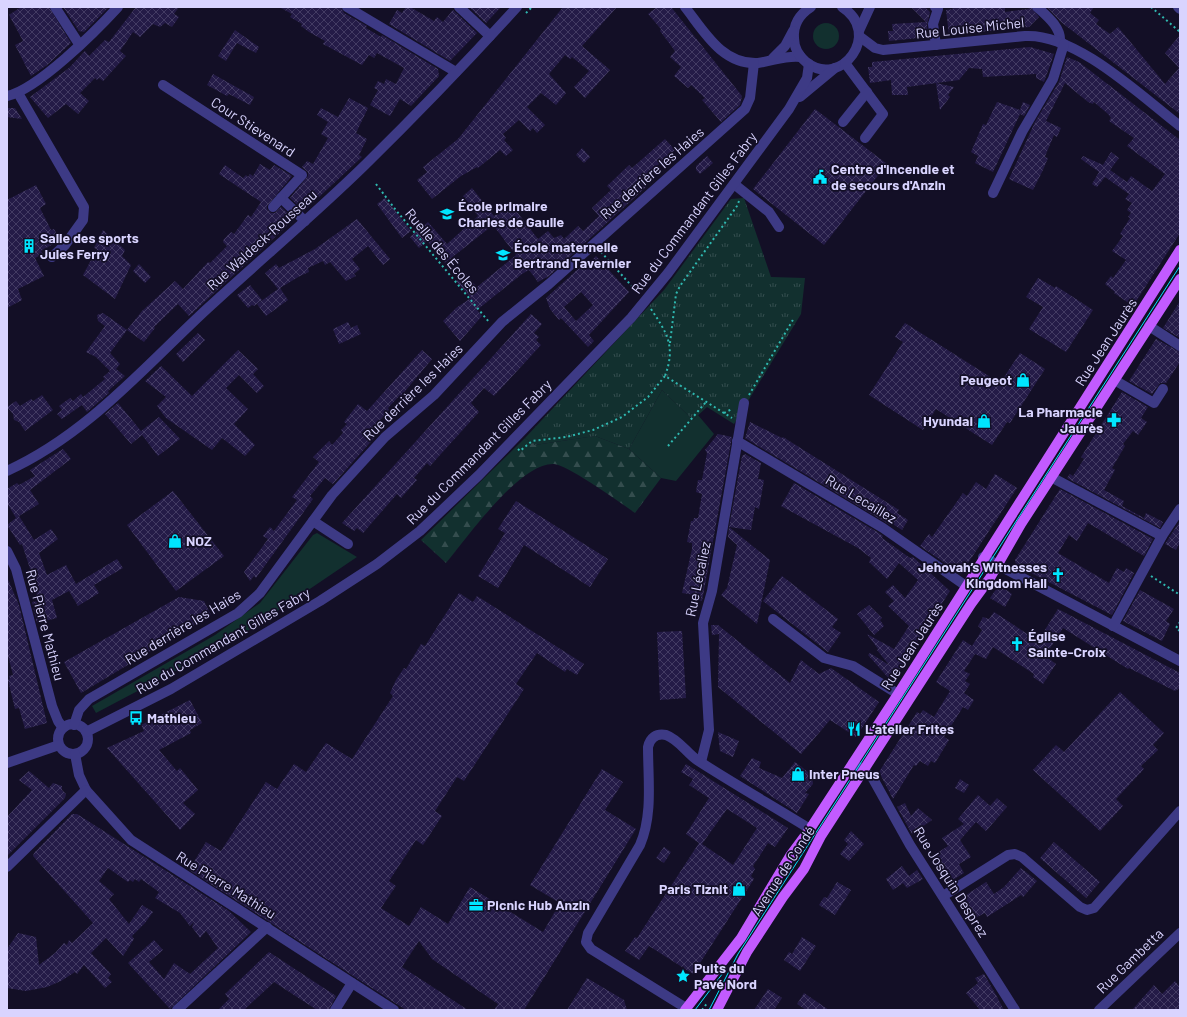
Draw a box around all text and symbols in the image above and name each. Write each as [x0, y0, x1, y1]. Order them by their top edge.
street label: Rue Louise Michel [915, 13, 1025, 42]
street label: Cour Stievenard [208, 93, 299, 160]
street label: Rue derrière les Haies [596, 123, 707, 222]
street label: Rue du Commandant Gilles Fabry [627, 128, 760, 297]
place label: Centre d'incendie et de secours d'Anzin [831, 160, 955, 193]
public building icon: Centre d'incendie et de secours d'Anzin [812, 169, 828, 185]
street label: Rue Waldeck-Rousseau [203, 186, 320, 293]
place label: École primaire Charles de Gaulle [458, 197, 564, 230]
street label: Ruelle des Écoles [402, 205, 483, 297]
school or university icon: École primaire Charles de Gaulle [439, 206, 455, 222]
place label: Salle des sports Jules Ferry [40, 229, 139, 262]
building icon: Salle des sports Jules Ferry [21, 238, 37, 254]
place label: École maternelle Bertrand Tavernier [514, 238, 632, 271]
school or university icon: École maternelle Bertrand Tavernier [495, 247, 511, 263]
street label: Rue Jean Jaurès [1071, 294, 1140, 389]
street label: Rue derrière les Haies [359, 339, 466, 444]
place label: Peugeot [960, 371, 1012, 388]
shop icon: Peugeot [1015, 372, 1031, 388]
street label: Rue du Commandant Gilles Fabry [403, 375, 555, 528]
place label: La Pharmacie Jaurès [1018, 403, 1103, 436]
place label: Hyundai [923, 412, 973, 429]
pharmacy icon: La Pharmacie Jaurès [1106, 412, 1122, 428]
shop icon: Hyundai [976, 413, 992, 429]
street label: Rue Lecaillez [823, 471, 900, 526]
place label: NOZ [186, 532, 212, 549]
shop icon: NOZ [167, 533, 183, 549]
street label: Rue Lécaliez [681, 540, 714, 618]
place label: Jehovah’s Witnesses Kingdom Hall [918, 558, 1047, 591]
street label: Rue Pierre Mathieu [22, 567, 68, 682]
church icon: Jehovah’s Witnesses Kingdom Hall [1050, 567, 1066, 583]
street label: Rue du Commandant Gilles Fabry [133, 583, 313, 697]
street label: Rue derrière les Haies [122, 585, 244, 668]
street label: Rue Jean Jaurès [877, 598, 946, 693]
place label: Église Sainte-Croix [1028, 627, 1107, 660]
church icon: Église Sainte-Croix [1009, 636, 1025, 652]
place label: Mathieu [147, 709, 196, 726]
bus stop icon: Mathieu [128, 710, 144, 726]
place label: L’atelier Frites [865, 720, 954, 737]
restaurant icon: L’atelier Frites [846, 721, 862, 737]
place label: Inter Pneus [809, 765, 880, 782]
shop icon: Inter Pneus [790, 766, 806, 782]
street label: Avenue de Condé [747, 823, 818, 919]
street label: Rue Josquin Desprez [911, 823, 992, 940]
street label: Rue Pierre Mathieu [173, 847, 279, 922]
place label: Paris Tiznit [659, 880, 728, 897]
shop icon: Paris Tiznit [731, 881, 747, 897]
place label: Picnic Hub Anzin [487, 896, 590, 913]
office icon: Picnic Hub Anzin [468, 897, 484, 913]
street label: Rue Gambetta [1093, 925, 1166, 997]
place label: Puits du Pavé Nord [694, 959, 757, 992]
place icon: Puits du Pavé Nord [675, 968, 691, 984]

